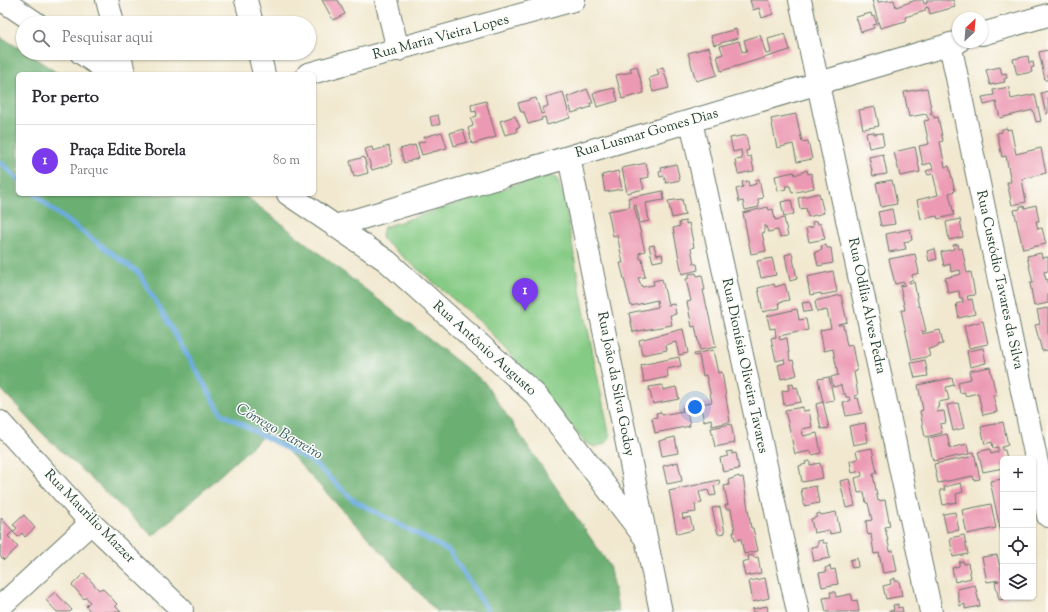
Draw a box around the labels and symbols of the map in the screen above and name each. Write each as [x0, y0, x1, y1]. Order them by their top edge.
street label: Rua Maria Vieira Lopes [371, 10, 511, 66]
north arrow [952, 12, 988, 48]
street label: Rua Lusmar Gomes Dias [573, 104, 721, 164]
street label: Rua Custódio Tavares da Silva [970, 189, 1028, 372]
street label: Rua Odília Alves Pedra [842, 236, 890, 376]
street label: Rua Dionísia Oliveira Tavares [716, 277, 772, 455]
pin: 1 [512, 278, 538, 311]
street label: Rua Antônio Augusto [428, 297, 541, 401]
street label: Rua João da Silva Godoy [591, 310, 639, 458]
your location [685, 397, 705, 417]
water label: Córrego Barreiro [232, 399, 327, 466]
street label: Rua Maurilio Mazzer [39, 466, 140, 569]

